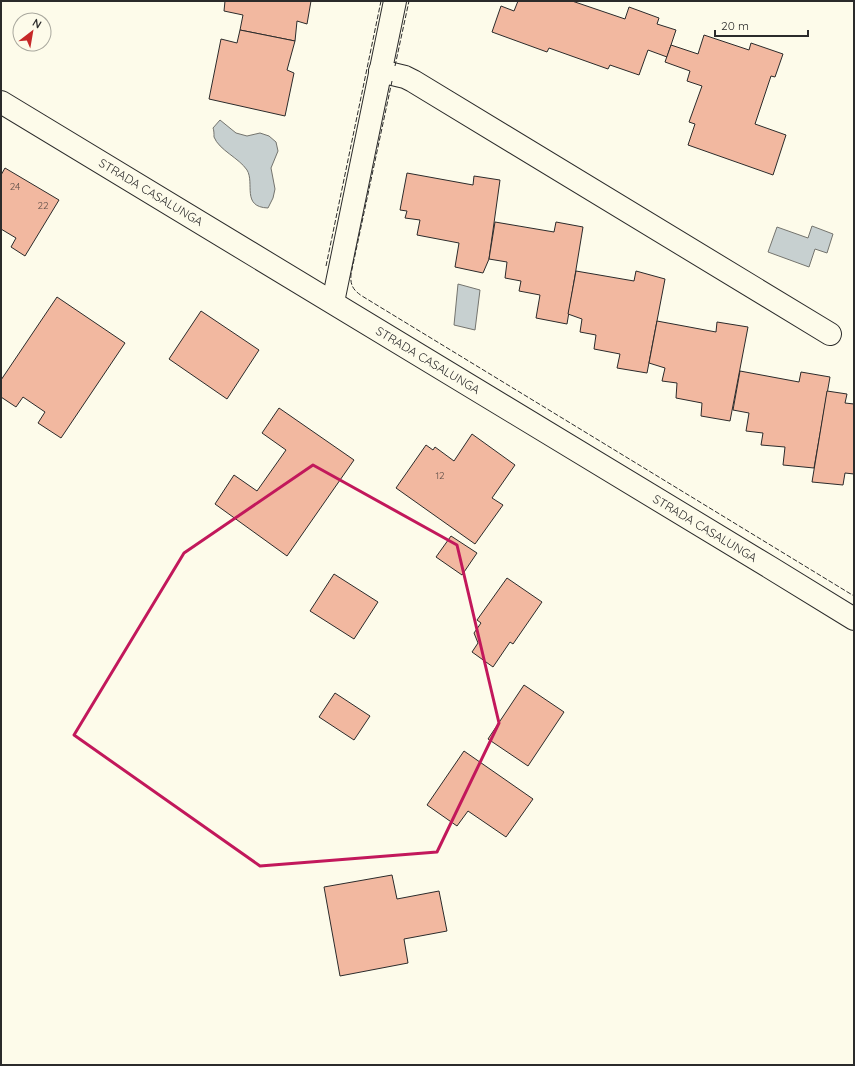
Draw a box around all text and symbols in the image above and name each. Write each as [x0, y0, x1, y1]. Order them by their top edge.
north arrow [12, 12, 52, 52]
scale bar [715, 12, 808, 38]
text: N [30, 15, 44, 32]
text: 20 m [721, 18, 749, 33]
street label: STRADA CASALUNGA [96, 155, 206, 229]
house number: 24 [10, 180, 20, 193]
house number: 22 [37, 199, 49, 212]
street label: STRADA CASALUNGA [373, 323, 483, 397]
house number: 12 [435, 469, 445, 482]
street label: STRADA CASALUNGA [650, 491, 760, 565]

